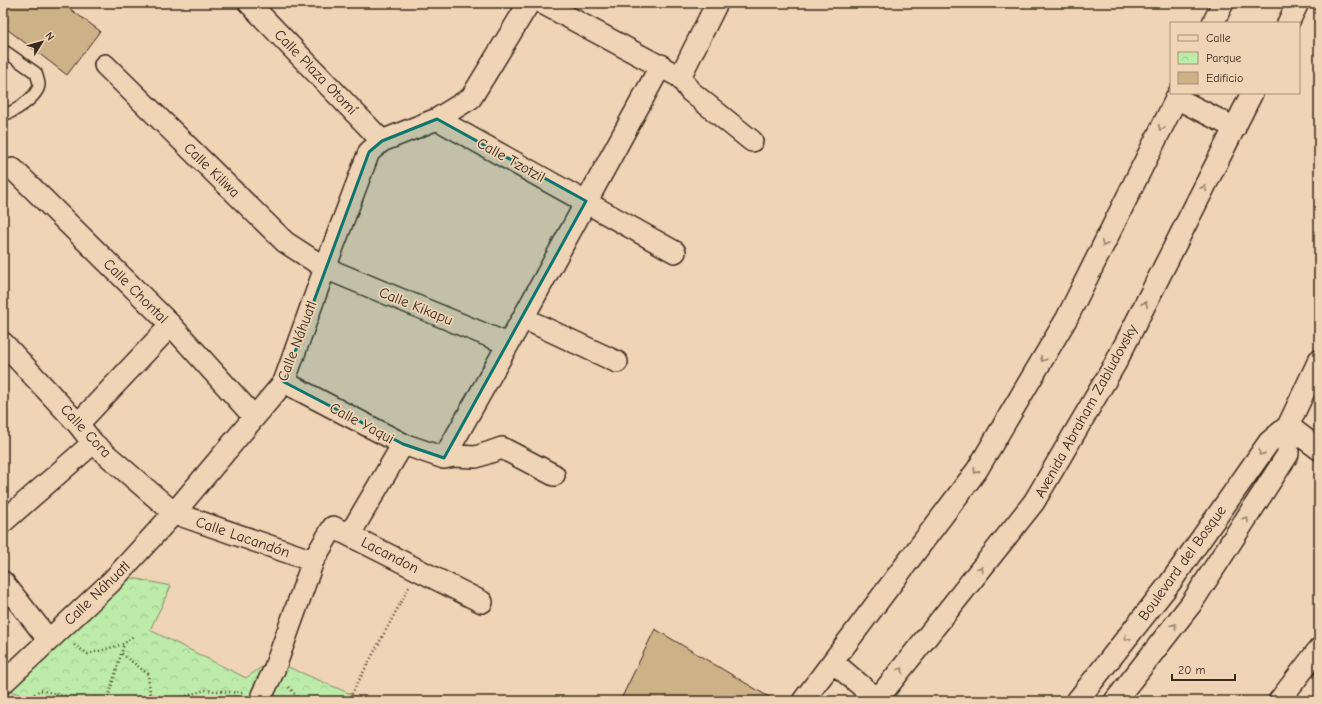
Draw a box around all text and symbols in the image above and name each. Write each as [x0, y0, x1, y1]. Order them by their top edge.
north arrow [22, 22, 62, 62]
legend [1170, 22, 1300, 94]
street label: Calle Plaza Otomí [271, 26, 362, 119]
text: N [42, 30, 57, 43]
text: Calle [1206, 31, 1231, 45]
text: Parque [1206, 51, 1241, 65]
text: Edificio [1206, 71, 1243, 85]
one-way arrow [1159, 124, 1166, 131]
street label: Calle Tzotzil [474, 134, 548, 186]
street label: Calle Kiliwa [180, 139, 244, 201]
one-way arrow [1199, 185, 1207, 192]
one-way arrow [1101, 240, 1108, 248]
street label: Calle Chontal [100, 255, 172, 327]
street label: Calle Kikapu [376, 283, 456, 329]
street label: Calle Náhuatl [273, 298, 321, 384]
one-way arrow [1140, 301, 1148, 308]
street label: Avenida Abraham Zabludovsky [1031, 321, 1141, 501]
one-way arrow [1040, 355, 1047, 362]
street label: Calle Yaqui [327, 398, 397, 448]
street label: Calle Cora [57, 401, 115, 461]
one-way arrow [1258, 449, 1266, 456]
one-way arrow [974, 466, 981, 473]
street label: Boulevard del Bosque [1134, 502, 1230, 624]
street label: Calle Lacandón [194, 512, 292, 562]
one-way arrow [1242, 516, 1249, 523]
street label: Lacandon [358, 533, 422, 577]
street label: Calle Náhuatl [60, 557, 134, 629]
one-way arrow [977, 566, 984, 573]
one-way arrow [1169, 624, 1176, 631]
one-way arrow [1125, 633, 1132, 640]
scale bar [1172, 656, 1235, 682]
text: 20 m [1178, 663, 1206, 677]
one-way arrow [896, 668, 903, 675]

